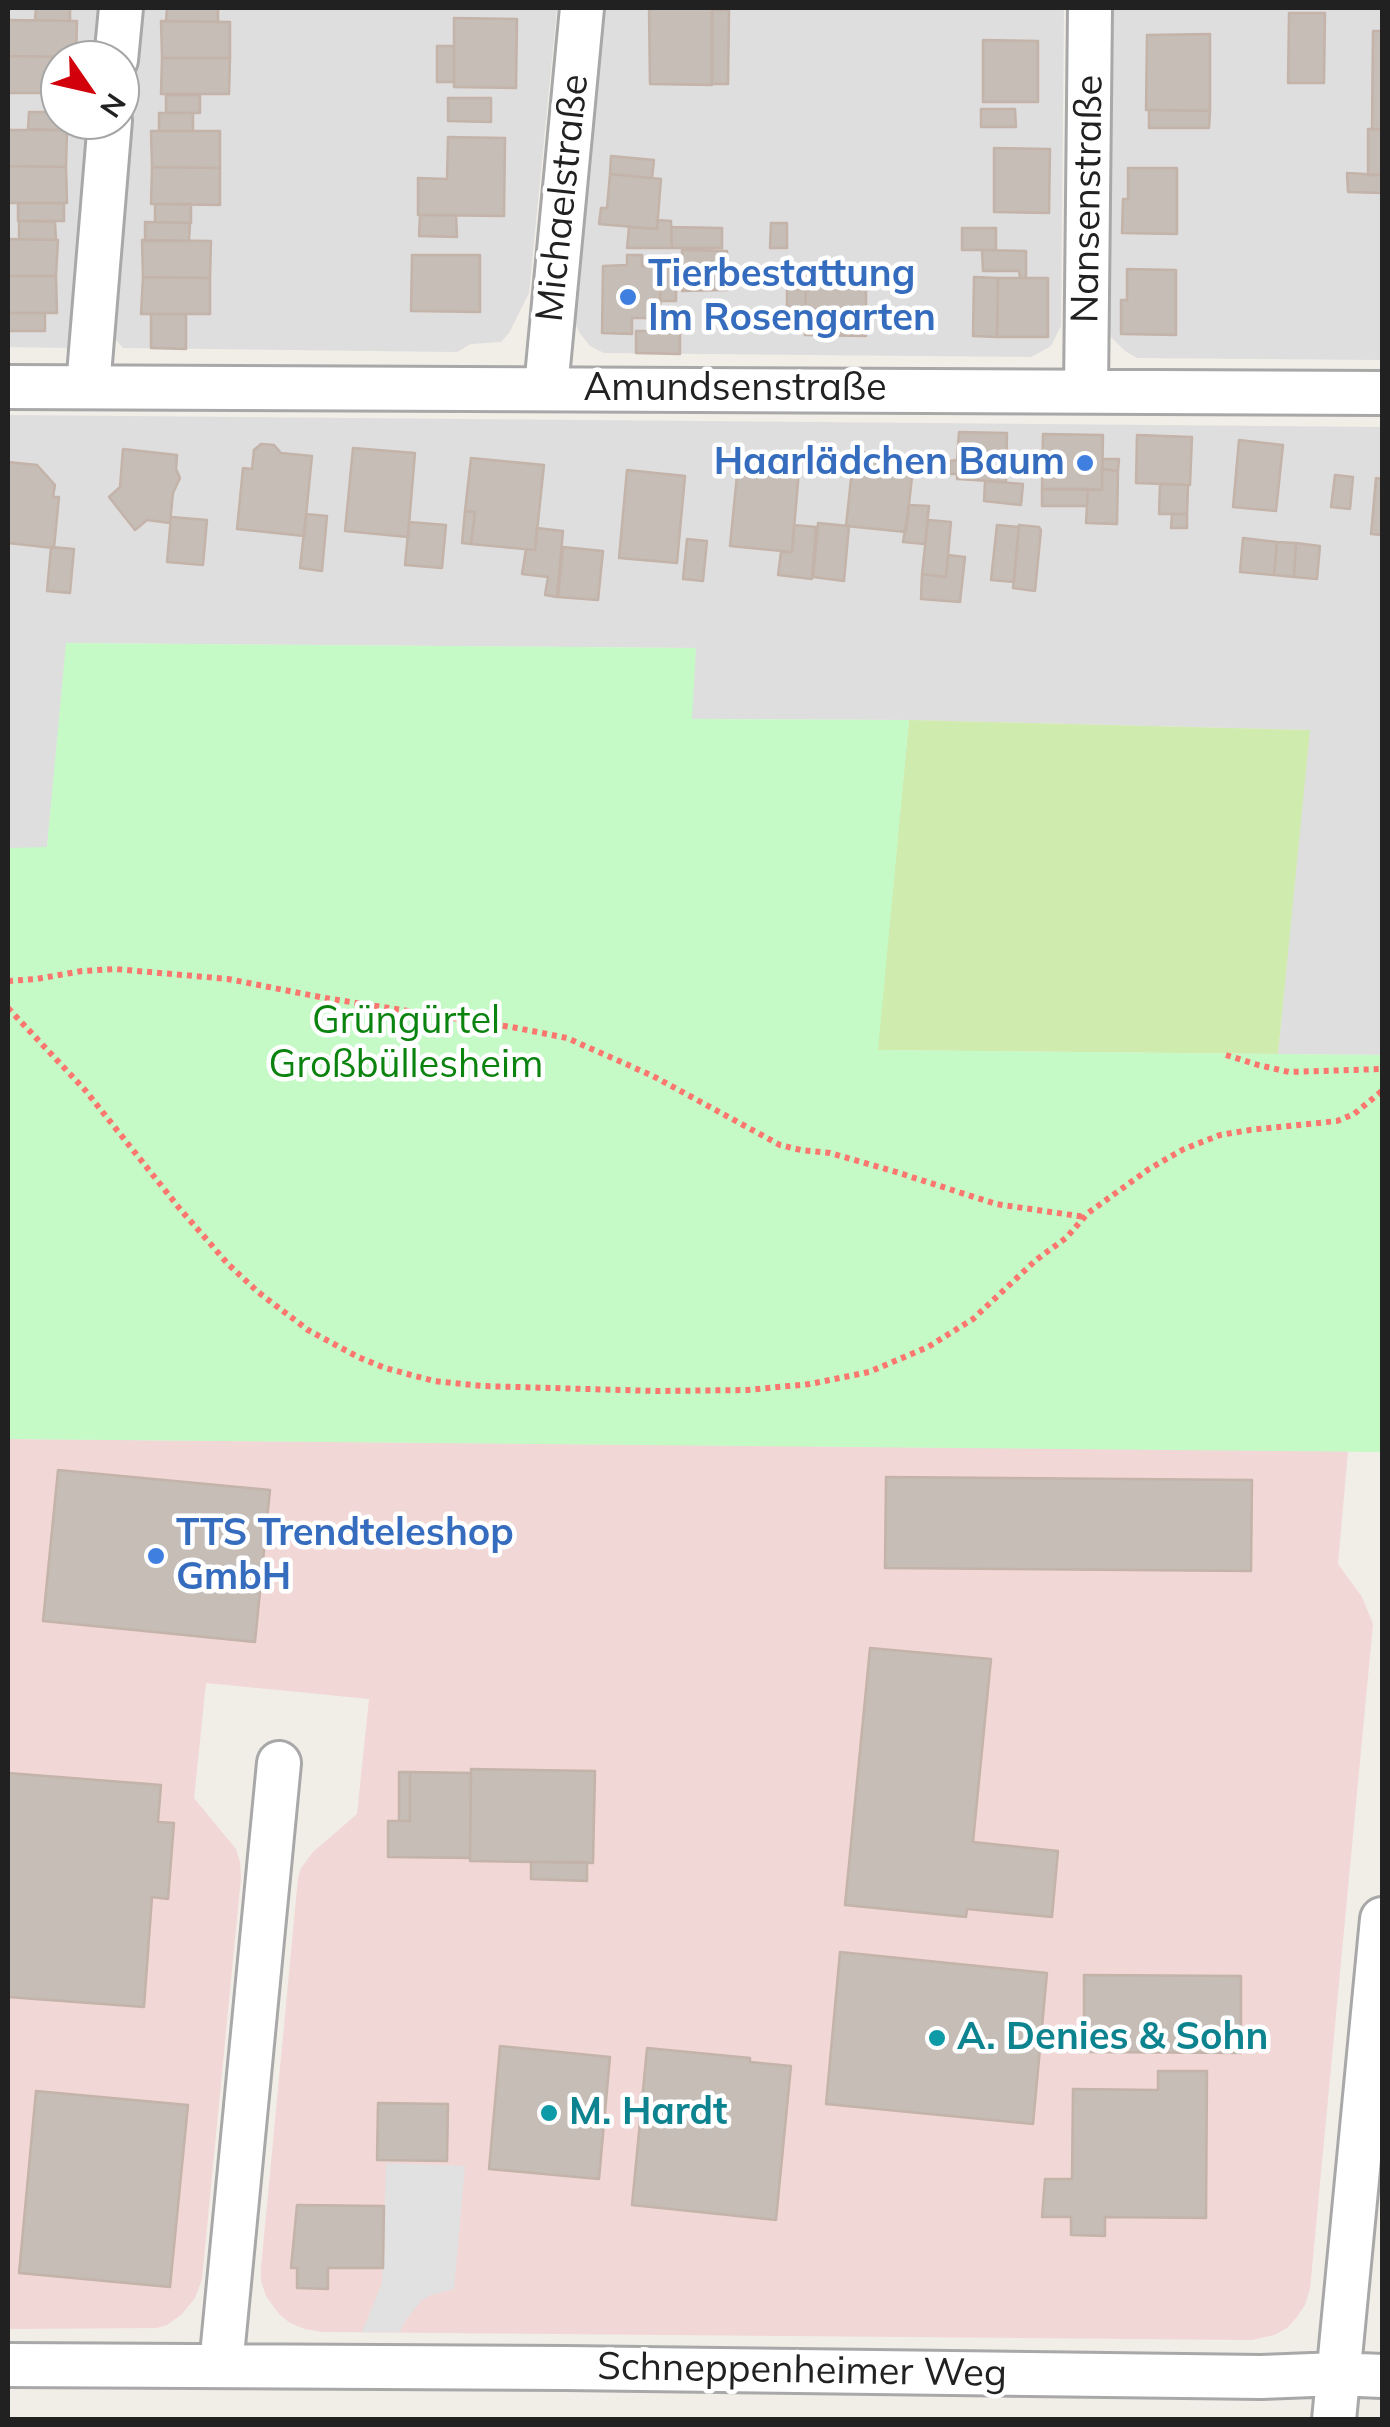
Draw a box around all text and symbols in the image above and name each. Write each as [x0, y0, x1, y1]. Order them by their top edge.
north arrow [40, 40, 140, 140]
street label: Michaelstraße [527, 72, 599, 324]
street label: Nansenstraße [1063, 74, 1113, 324]
text: N [93, 87, 134, 124]
place label: Tierbestattung Im Rosengarten [648, 252, 936, 342]
marker: Tierbestattung Im Rosengarten [617, 286, 639, 308]
street label: Amundsenstraße [583, 366, 887, 412]
place label: Haarlädchen Baum [714, 440, 1065, 486]
marker: Haarlädchen Baum [1074, 452, 1096, 474]
park label: Grüngürtel Großbüllesheim [269, 999, 543, 1088]
place label: TTS Trendteleshop GmbH [176, 1511, 514, 1600]
marker: TTS Trendteleshop GmbH [145, 1545, 167, 1567]
place label: A. Denies & Sohn [957, 2015, 1268, 2061]
marker: A. Denies & Sohn [926, 2027, 948, 2049]
place label: M. Hardt [569, 2090, 727, 2136]
marker: M. Hardt [538, 2102, 560, 2124]
street label: Schneppenheimer Weg [597, 2345, 1007, 2397]

